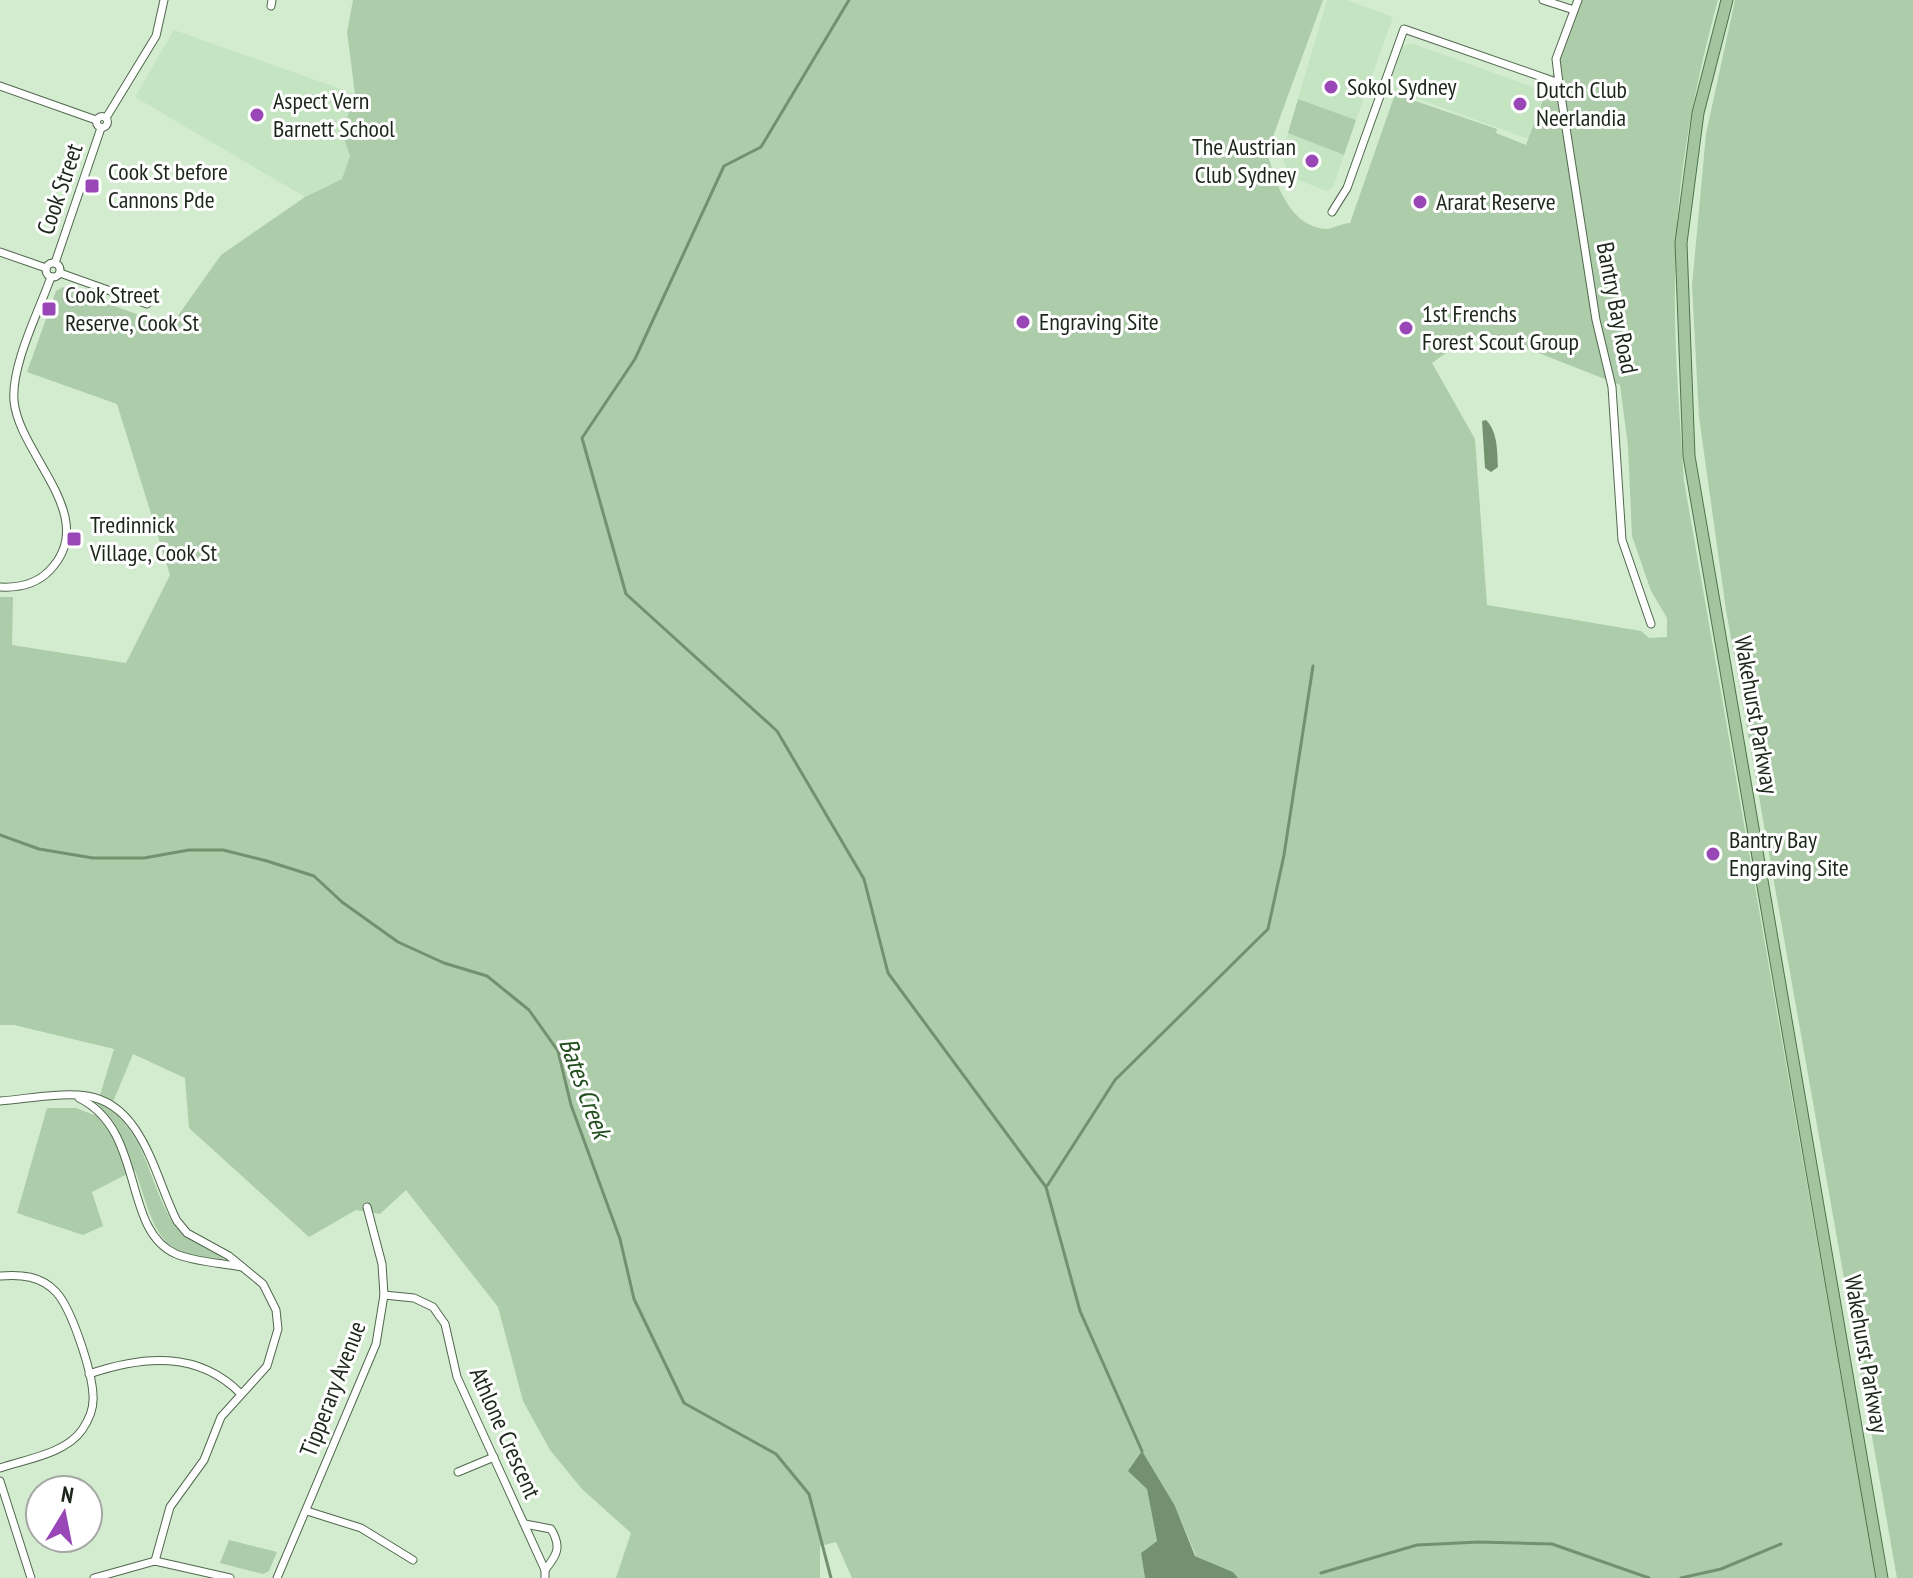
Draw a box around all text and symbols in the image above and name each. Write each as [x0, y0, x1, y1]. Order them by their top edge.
place label: Sokol Sydney [1347, 71, 1457, 102]
place label: Dutch Club Neerlandia [1536, 74, 1627, 133]
marker: Sokol Sydney [1322, 78, 1340, 96]
place label: Aspect Vern Barnett School [273, 85, 395, 144]
marker: Dutch Club Neerlandia [1511, 95, 1529, 113]
marker: Aspect Vern Barnett School [248, 106, 266, 124]
place label: The Austrian Club Sydney [1192, 131, 1296, 190]
street label: Cook Street [29, 139, 90, 239]
marker: The Austrian Club Sydney [1303, 152, 1321, 170]
place label: Cook St before Cannons Pde [108, 156, 228, 215]
marker: Cook St before Cannons Pde [83, 177, 101, 195]
place label: Ararat Reserve [1436, 186, 1556, 217]
marker: Ararat Reserve [1411, 193, 1429, 211]
street label: Bantry Bay Road [1590, 240, 1645, 376]
place label: Cook Street Reserve, Cook St [65, 279, 199, 338]
place label: 1st Frenchs Forest Scout Group [1422, 298, 1579, 357]
marker: Cook Street Reserve, Cook St [40, 300, 58, 318]
place label: Engraving Site [1039, 306, 1159, 337]
marker: Engraving Site [1014, 313, 1032, 331]
marker: 1st Frenchs Forest Scout Group [1397, 319, 1415, 337]
place label: Tredinnick Village, Cook St [89, 509, 218, 568]
marker: Tredinnick Village, Cook St [65, 530, 83, 548]
street label: Wakehurst Parkway [1727, 634, 1786, 796]
place label: Bantry Bay Engraving Site [1729, 824, 1849, 883]
marker: Bantry Bay Engraving Site [1704, 845, 1722, 863]
water label: Bates Creek [552, 1033, 620, 1145]
street label: Wakehurst Parkway [1837, 1273, 1896, 1435]
street label: Tipperary Avenue [292, 1317, 373, 1461]
street label: Athlone Crescent [463, 1362, 548, 1503]
north arrow [24, 1474, 104, 1554]
text: N [59, 1479, 76, 1509]

